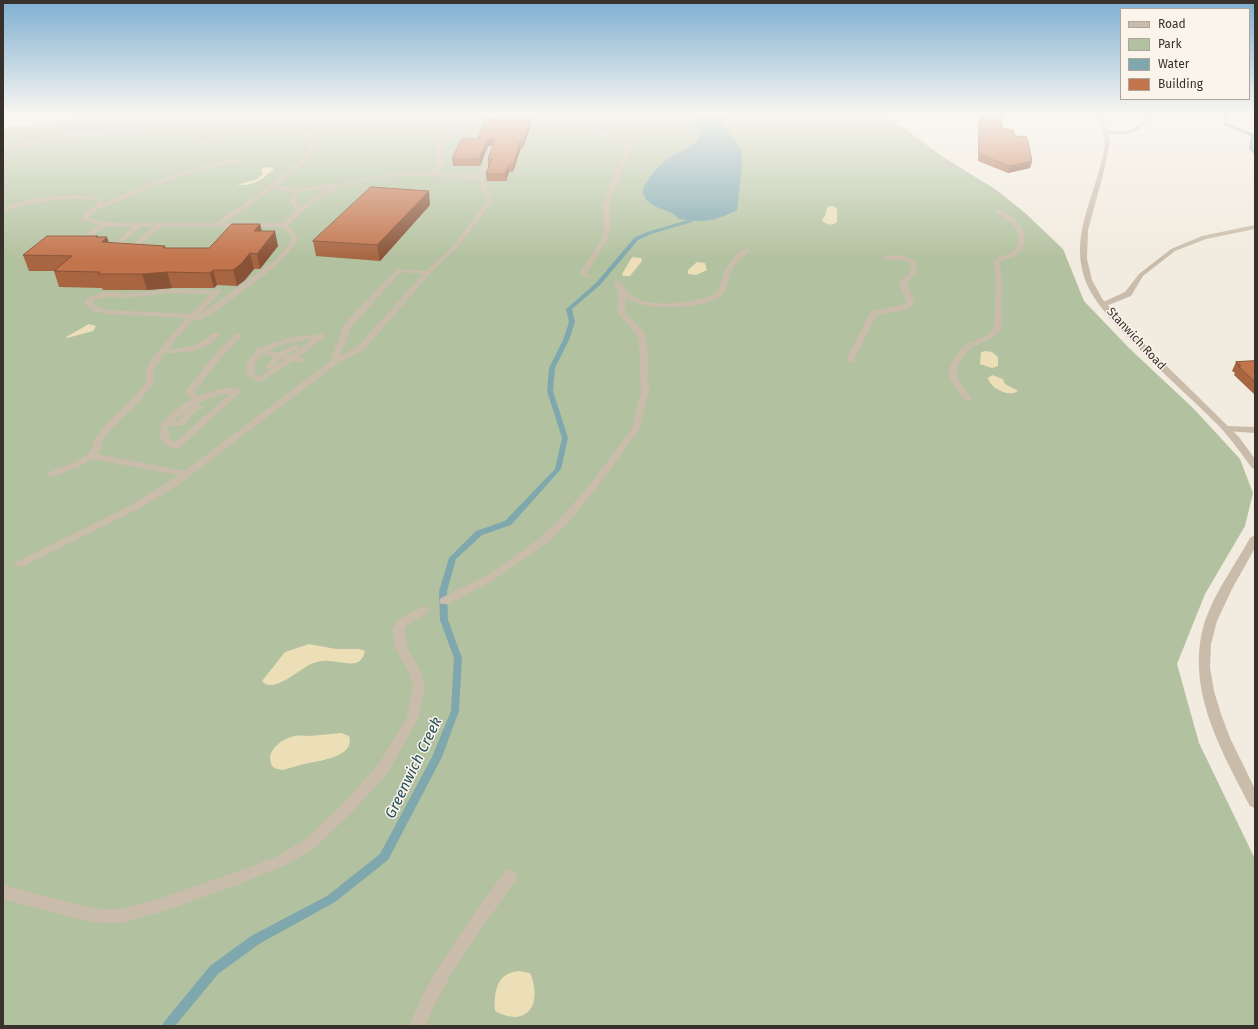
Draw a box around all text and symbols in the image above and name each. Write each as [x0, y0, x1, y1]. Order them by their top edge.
legend [1120, 8, 1250, 100]
text: Road [1158, 17, 1186, 31]
text: Park [1158, 37, 1182, 51]
text: Water [1158, 57, 1189, 71]
text: Building [1158, 77, 1203, 91]
street label: Stanwich Road [1103, 305, 1169, 373]
water label: Greenwich Creek [382, 714, 446, 822]

